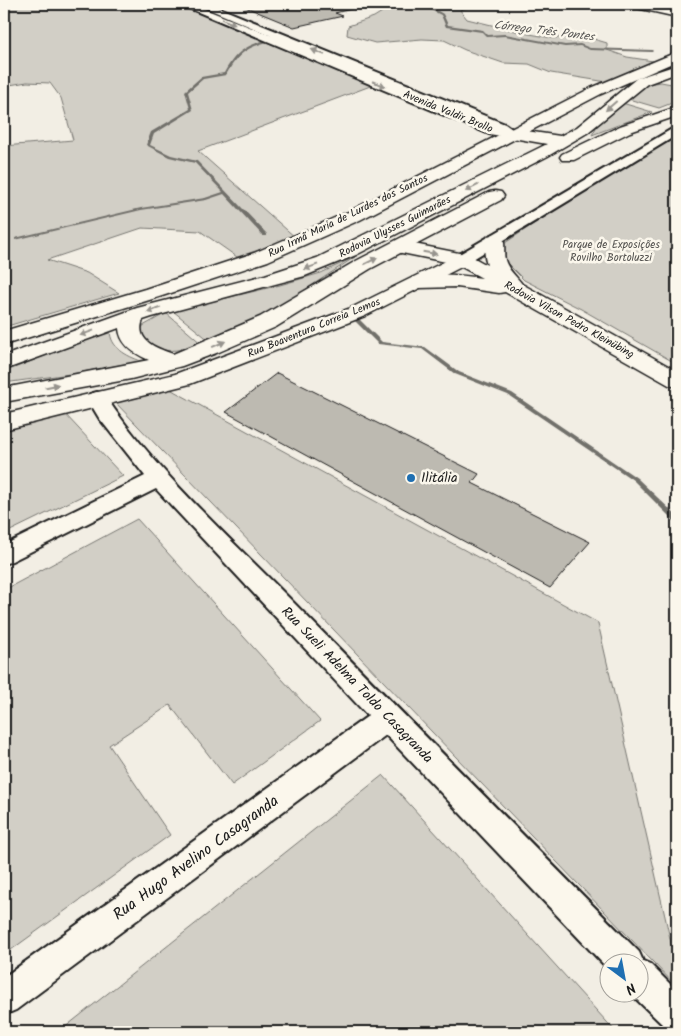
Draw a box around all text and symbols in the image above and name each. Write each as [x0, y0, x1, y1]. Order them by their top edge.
water label: Córrego Três Pontes [493, 15, 597, 47]
one-way arrow [222, 19, 236, 27]
one-way arrow [311, 47, 325, 55]
one-way arrow [372, 81, 386, 89]
street label: Avenida Valdir Brollo [400, 86, 496, 138]
one-way arrow [605, 100, 618, 111]
street label: Rua Irmã Maria de Lurdes dos Santos [265, 169, 431, 263]
one-way arrow [465, 184, 479, 192]
street label: Rodovia Ulysses Guimarães [336, 191, 454, 263]
park label: Parque de Exposições Rovilho Bortoluzzi [562, 236, 660, 267]
one-way arrow [423, 249, 439, 257]
one-way arrow [363, 257, 378, 265]
one-way arrow [303, 263, 318, 271]
street label: Rodovia Vilson Pedro Kleinübing [501, 277, 637, 363]
street label: Rua Boaventura Correia Lemos [245, 293, 383, 363]
one-way arrow [146, 306, 161, 314]
one-way arrow [79, 329, 94, 337]
one-way arrow [212, 339, 226, 347]
one-way arrow [44, 382, 59, 390]
place label: Ilitália [421, 467, 457, 489]
marker: Ilitália [405, 472, 417, 484]
street label: Rua Sueli Adelma Toldo Casagranda [276, 601, 438, 769]
street label: Rua Hugo Avelino Casagranda [108, 789, 284, 927]
north arrow [598, 954, 648, 1004]
text: N [621, 977, 640, 1000]

